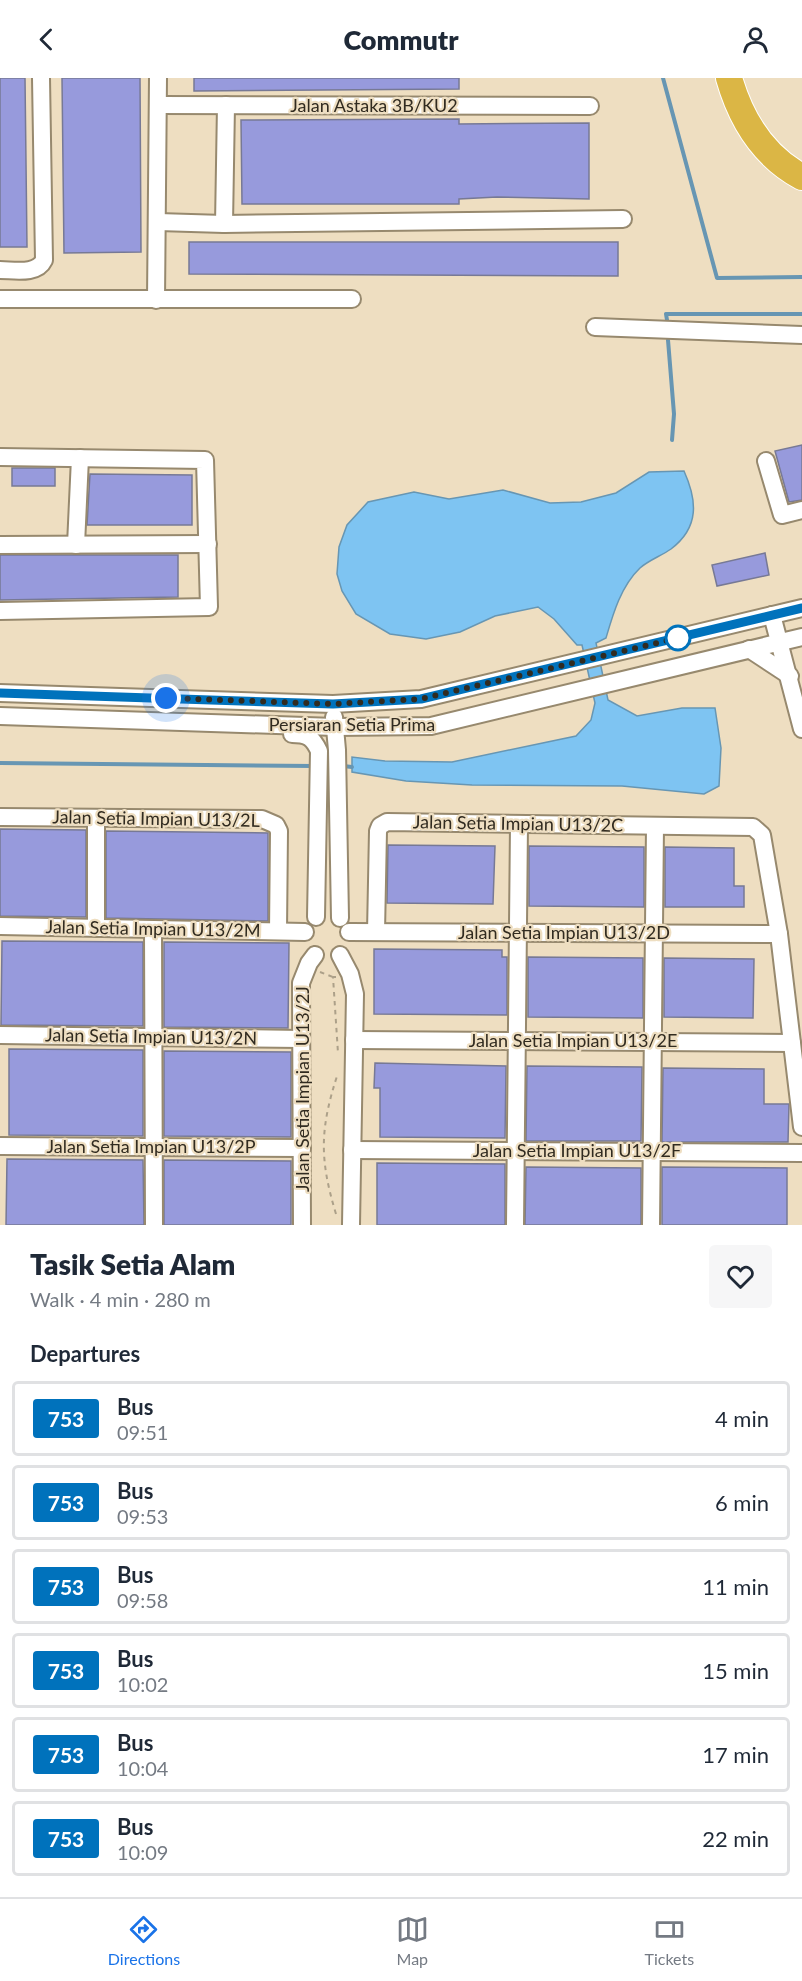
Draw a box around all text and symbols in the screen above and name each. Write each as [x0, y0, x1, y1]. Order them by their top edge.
icon: back [30, 23, 63, 56]
text: Commutr [343, 23, 459, 56]
icon: person [739, 23, 772, 56]
street label: Jalan Astaka 3B/KU2 [290, 94, 458, 116]
unlabelled marker [665, 625, 691, 651]
your location [151, 683, 181, 713]
street label: Persiaran Setia Prima [269, 713, 435, 735]
street label: Jalan Setia Impian U13/2L [52, 805, 260, 831]
street label: Jalan Setia Impian U13/2C [413, 810, 623, 836]
street label: Jalan Setia Impian U13/2M [45, 915, 261, 941]
street label: Jalan Setia Impian U13/2D [458, 921, 670, 943]
street label: Jalan Setia Impian U13/2J [291, 986, 313, 1192]
street label: Jalan Setia Impian U13/2N [45, 1023, 257, 1049]
street label: Jalan Setia Impian U13/2E [469, 1029, 677, 1051]
street label: Jalan Setia Impian U13/2P [46, 1135, 256, 1157]
street label: Jalan Setia Impian U13/2F [473, 1139, 681, 1161]
button: heart [709, 1245, 772, 1308]
text: Tasik Setia Alam [30, 1247, 235, 1281]
text: Walk · 4 min · 280 m [30, 1287, 211, 1311]
text: Departures [30, 1340, 140, 1367]
text: Bus [117, 1393, 153, 1420]
text: 4 min [715, 1405, 769, 1432]
text: 753 [48, 1406, 84, 1431]
text: 09:51 [117, 1420, 168, 1444]
text: Bus [117, 1477, 153, 1504]
text: 6 min [715, 1489, 769, 1516]
text: 753 [48, 1490, 84, 1515]
text: 09:53 [117, 1504, 168, 1528]
text: Bus [117, 1561, 153, 1588]
text: 11 min [702, 1573, 769, 1600]
text: 753 [48, 1574, 84, 1599]
text: 09:58 [117, 1588, 168, 1612]
text: Bus [117, 1645, 153, 1672]
text: 15 min [702, 1657, 769, 1684]
text: 753 [48, 1658, 84, 1683]
text: 10:02 [117, 1672, 168, 1696]
text: Bus [117, 1729, 153, 1756]
text: 17 min [702, 1741, 769, 1768]
text: 753 [48, 1742, 84, 1767]
text: 10:04 [117, 1756, 168, 1780]
text: Bus [117, 1813, 153, 1840]
text: 22 min [702, 1825, 769, 1852]
text: 753 [48, 1826, 84, 1851]
text: 10:09 [117, 1840, 168, 1864]
tab: Directions [108, 1913, 180, 1968]
tab: Map [396, 1913, 429, 1968]
tab: Tickets [645, 1913, 694, 1968]

